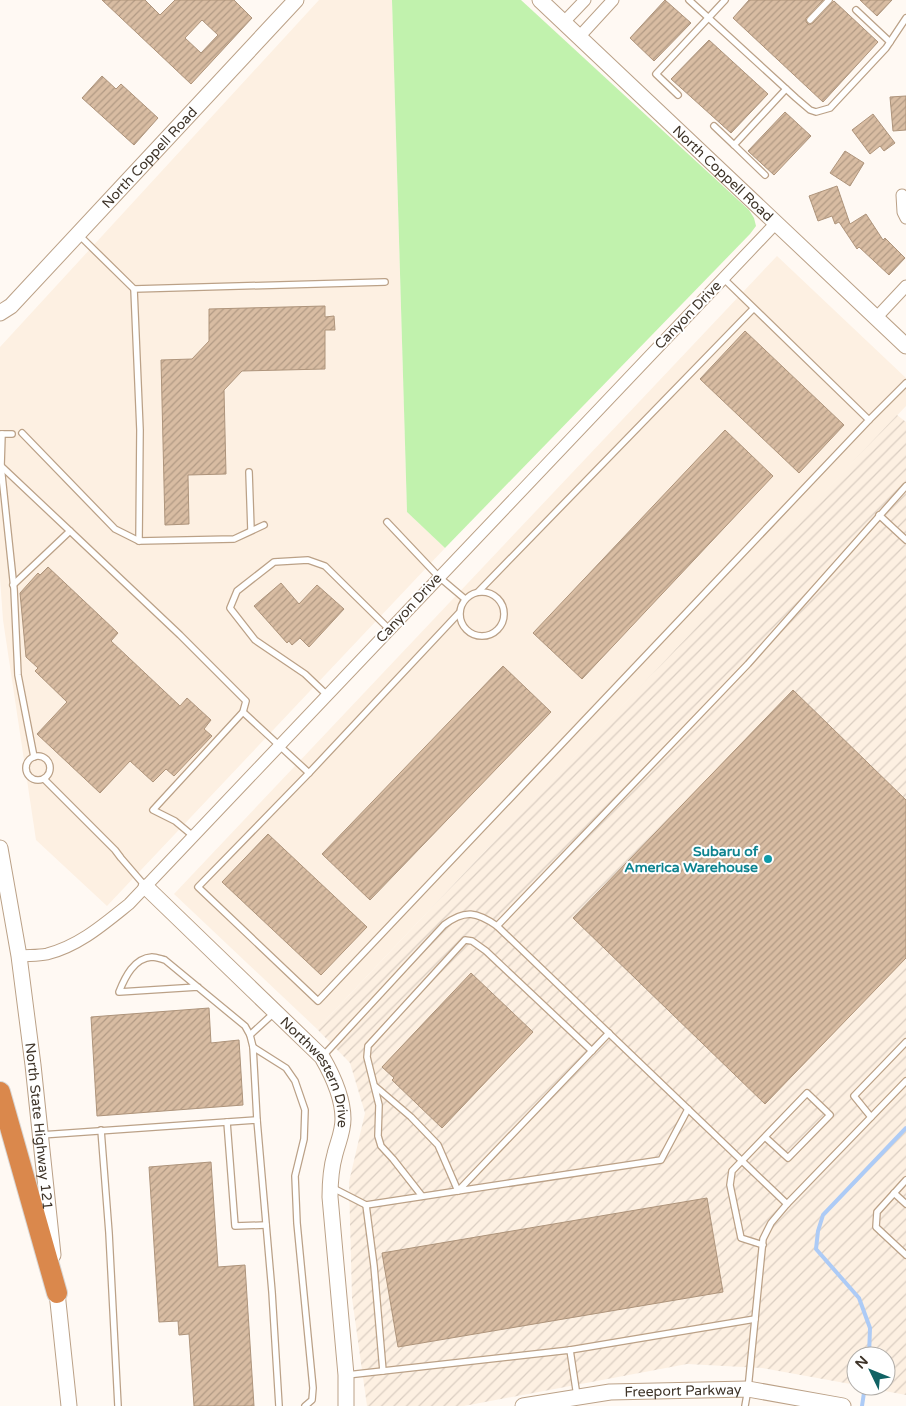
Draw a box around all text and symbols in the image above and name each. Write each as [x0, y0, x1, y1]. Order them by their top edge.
street label: North Coppell Road [98, 103, 201, 212]
street label: North Coppell Road [669, 122, 777, 225]
street label: Canyon Drive [651, 277, 725, 353]
street label: Canyon Drive [373, 570, 445, 646]
place label: Subaru of America Warehouse [624, 843, 759, 876]
marker: Subaru of America Warehouse [762, 853, 774, 865]
street label: Northwestern Drive [277, 1013, 352, 1129]
street label: North State Highway 121 [22, 1041, 57, 1211]
north arrow [846, 1346, 896, 1396]
text: N [852, 1353, 872, 1372]
street label: Freeport Parkway [624, 1381, 742, 1400]

